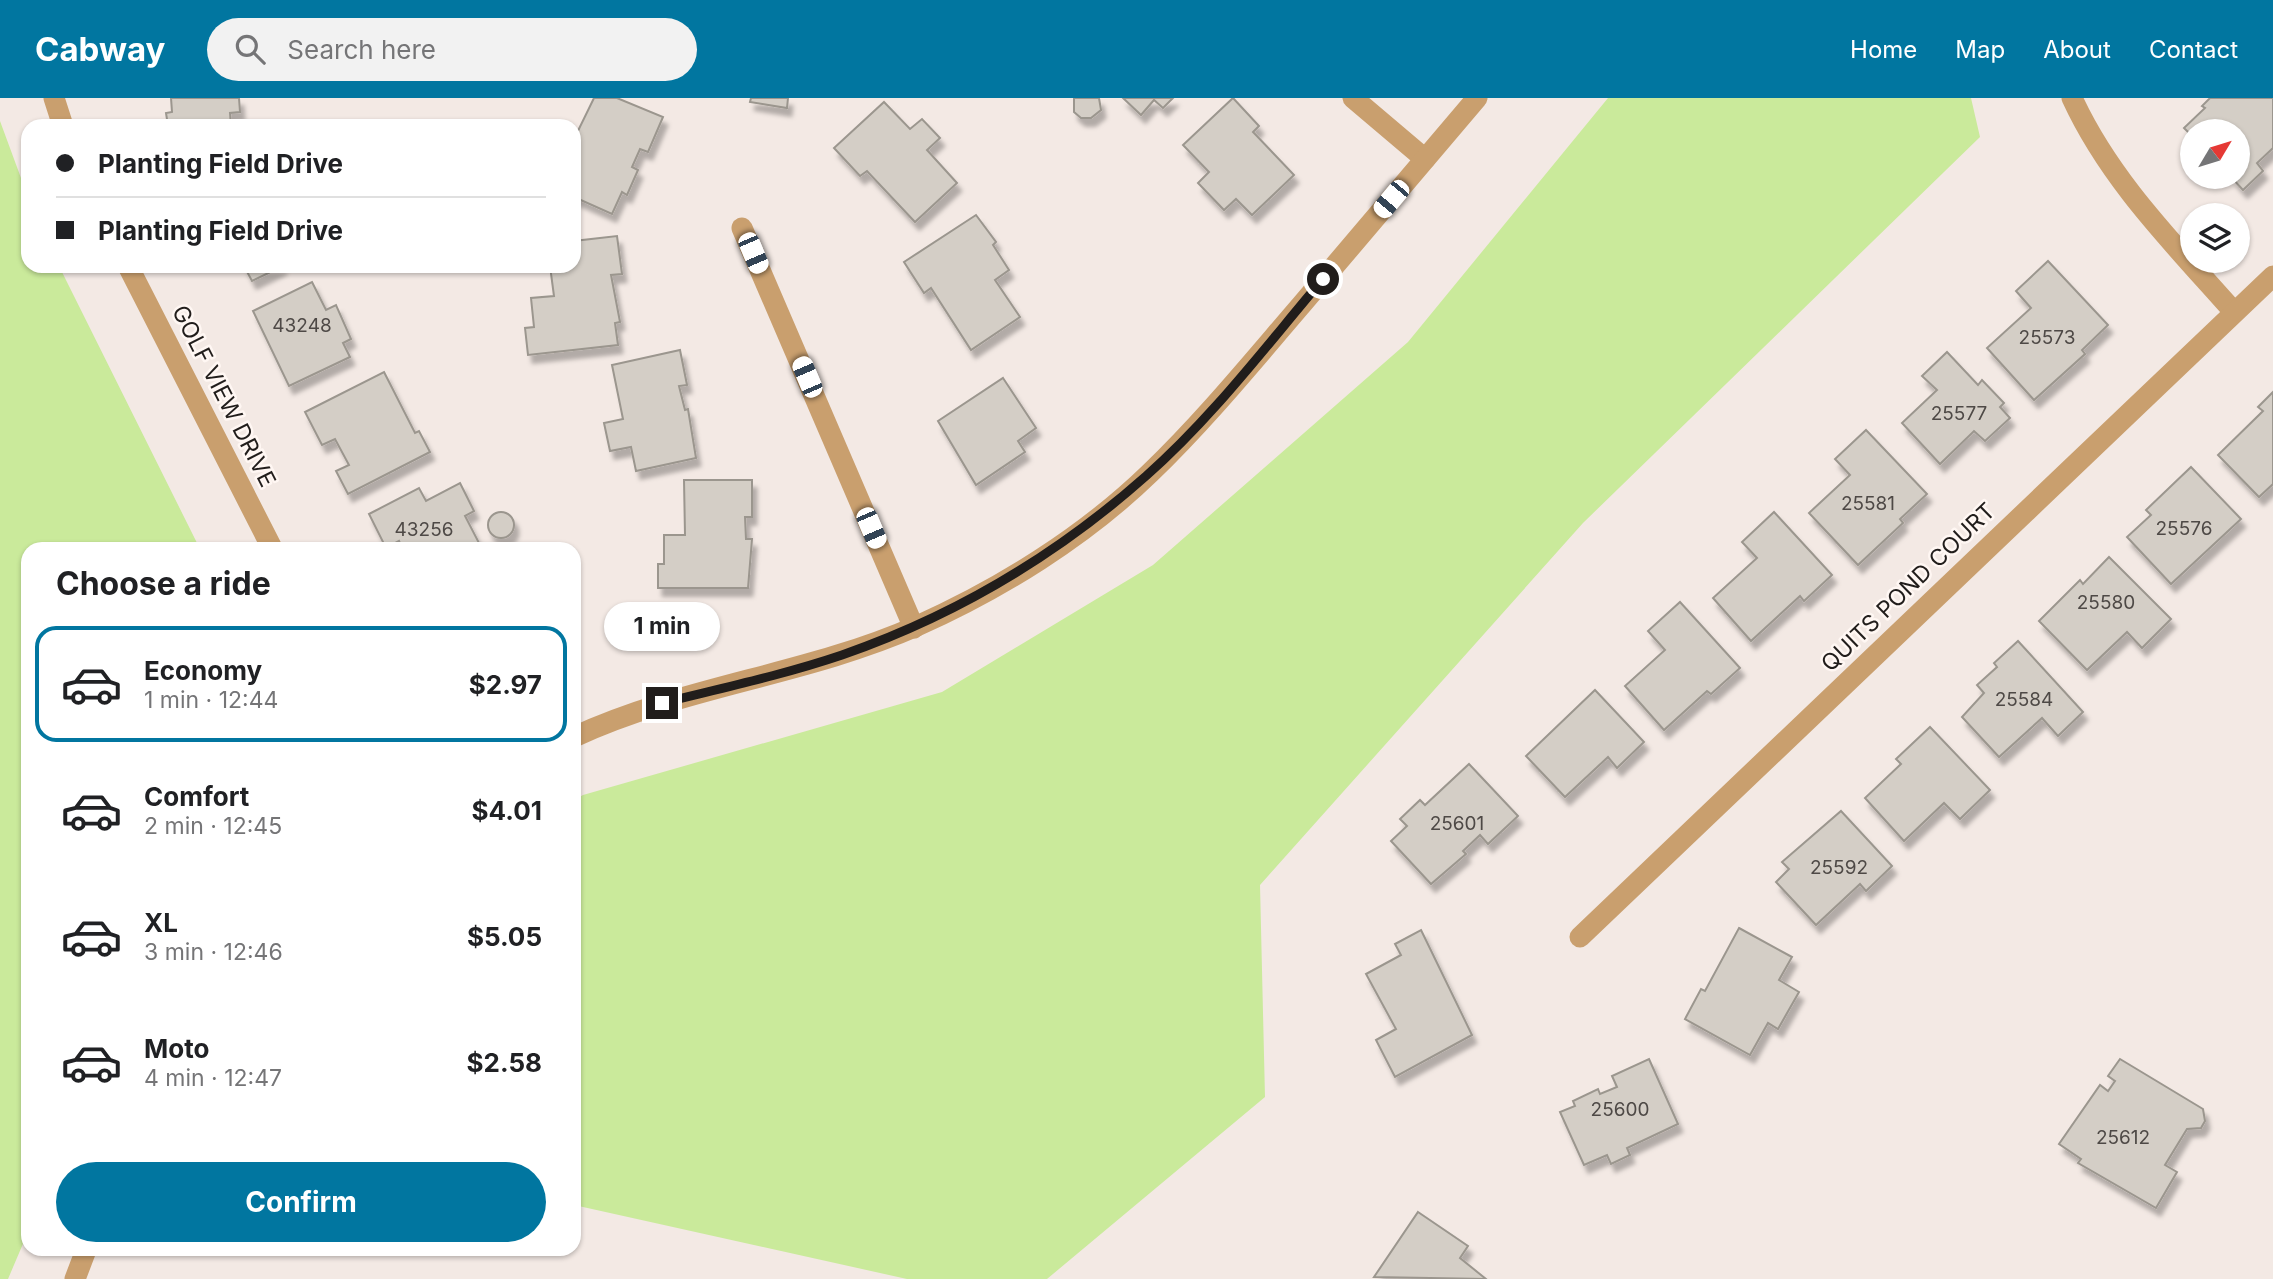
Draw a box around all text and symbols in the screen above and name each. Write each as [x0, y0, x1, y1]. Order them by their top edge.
search box [207, 18, 697, 81]
text: Cabway [35, 29, 165, 69]
icon: search [231, 30, 269, 68]
text: Search here [287, 34, 436, 65]
text: Home [1850, 35, 1917, 64]
text: Map [1955, 35, 2005, 64]
text: About [2043, 35, 2111, 64]
text: Contact [2149, 35, 2238, 64]
north arrow [2180, 119, 2250, 189]
map controls [2180, 119, 2250, 273]
text: Planting Field Drive [98, 148, 343, 179]
car [1370, 176, 1413, 222]
button: layers [2180, 203, 2250, 273]
text: Planting Field Drive [98, 215, 343, 246]
car [736, 230, 771, 276]
route start [1307, 263, 1339, 295]
street label: GOLF VIEW DRIVE [166, 301, 282, 491]
house number: 43248 [272, 314, 332, 337]
house number: 25573 [2019, 326, 2075, 349]
car [790, 354, 825, 400]
house number: 25577 [1931, 402, 1987, 425]
house number: 25581 [1841, 492, 1895, 515]
street label: QUITS POND COURT [1815, 497, 2001, 677]
car [854, 505, 889, 551]
house number: 25576 [2156, 517, 2212, 540]
house number: 43256 [395, 518, 453, 541]
text: Choose a ride [56, 564, 271, 603]
house number: 25580 [2077, 591, 2135, 614]
callout: 1 min [604, 602, 720, 650]
text: 1 min [634, 612, 690, 640]
icon: car [60, 653, 123, 716]
text: Economy [144, 655, 262, 686]
text: $2.97 [469, 669, 542, 700]
text: 1 min · 12:44 [144, 686, 278, 714]
route end [646, 687, 678, 719]
house number: 25584 [1995, 688, 2053, 711]
icon: car [60, 779, 123, 842]
text: Comfort [144, 781, 249, 812]
text: $4.01 [472, 795, 542, 826]
text: 2 min · 12:45 [144, 812, 282, 840]
house number: 25601 [1430, 812, 1484, 835]
house number: 25592 [1810, 856, 1868, 879]
icon: car [60, 905, 123, 968]
text: XL [144, 907, 178, 938]
text: $5.05 [467, 921, 542, 952]
text: 3 min · 12:46 [144, 938, 283, 966]
icon: car [60, 1031, 123, 1094]
text: Moto [144, 1033, 209, 1064]
text: $2.58 [467, 1047, 542, 1078]
text: 4 min · 12:47 [144, 1064, 282, 1092]
house number: 25600 [1591, 1098, 1649, 1121]
house number: 25612 [2096, 1126, 2150, 1149]
button: Confirm [56, 1162, 546, 1242]

